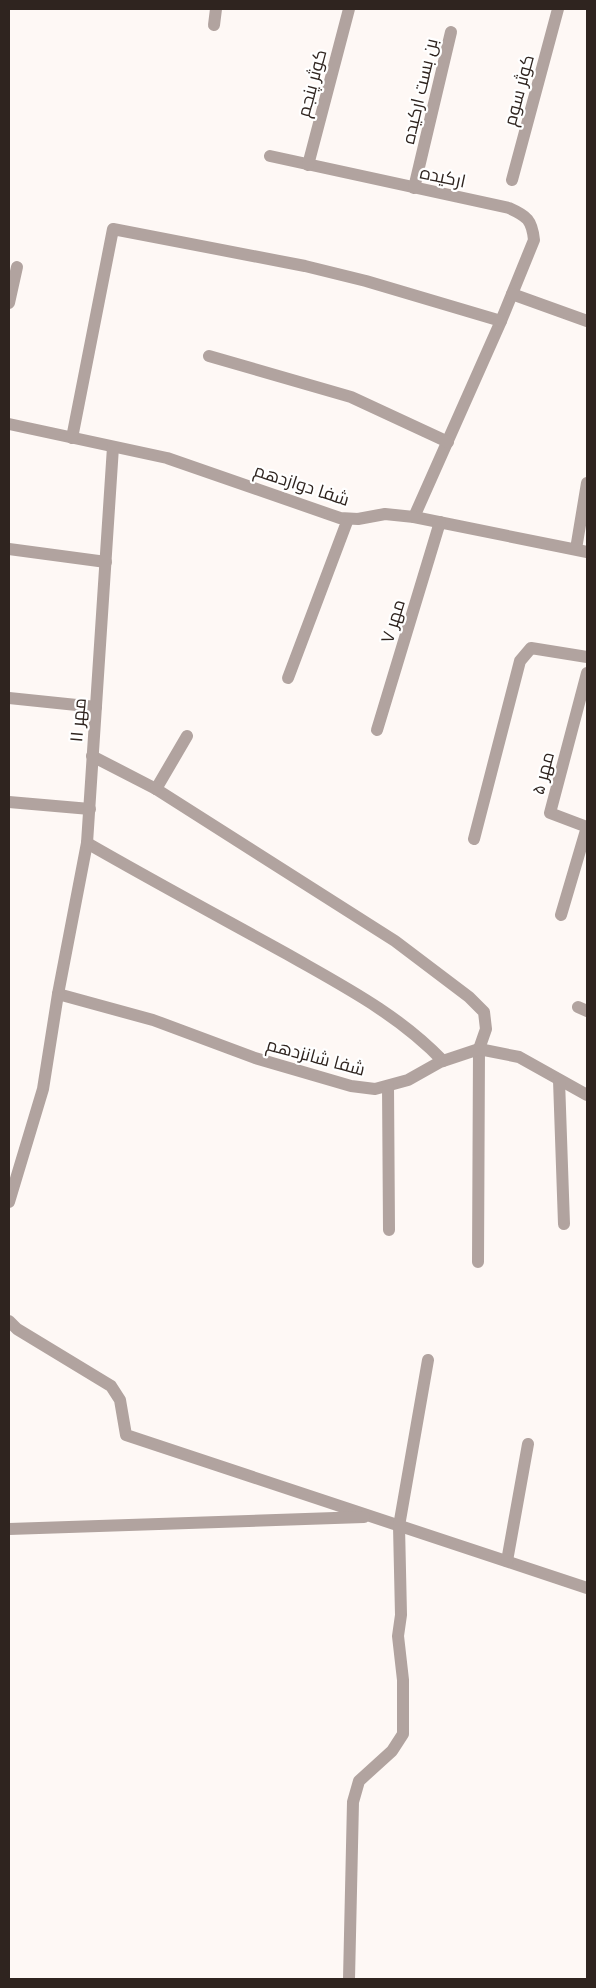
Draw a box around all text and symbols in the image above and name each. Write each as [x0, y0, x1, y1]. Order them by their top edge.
street label: بن بست ارکیده [396, 36, 443, 146]
street label: کوثر پنجم [291, 47, 333, 120]
street label: کوثر سوم [498, 52, 540, 129]
street label: ارکیده [418, 160, 468, 193]
street label: شفا دوازدهم [251, 458, 353, 512]
street label: مهر ۷ [375, 596, 410, 646]
street label: مهر ۱۱ [64, 697, 91, 743]
street label: مهر ۵ [526, 749, 559, 797]
street label: شفا شانزدهم [264, 1032, 368, 1082]

